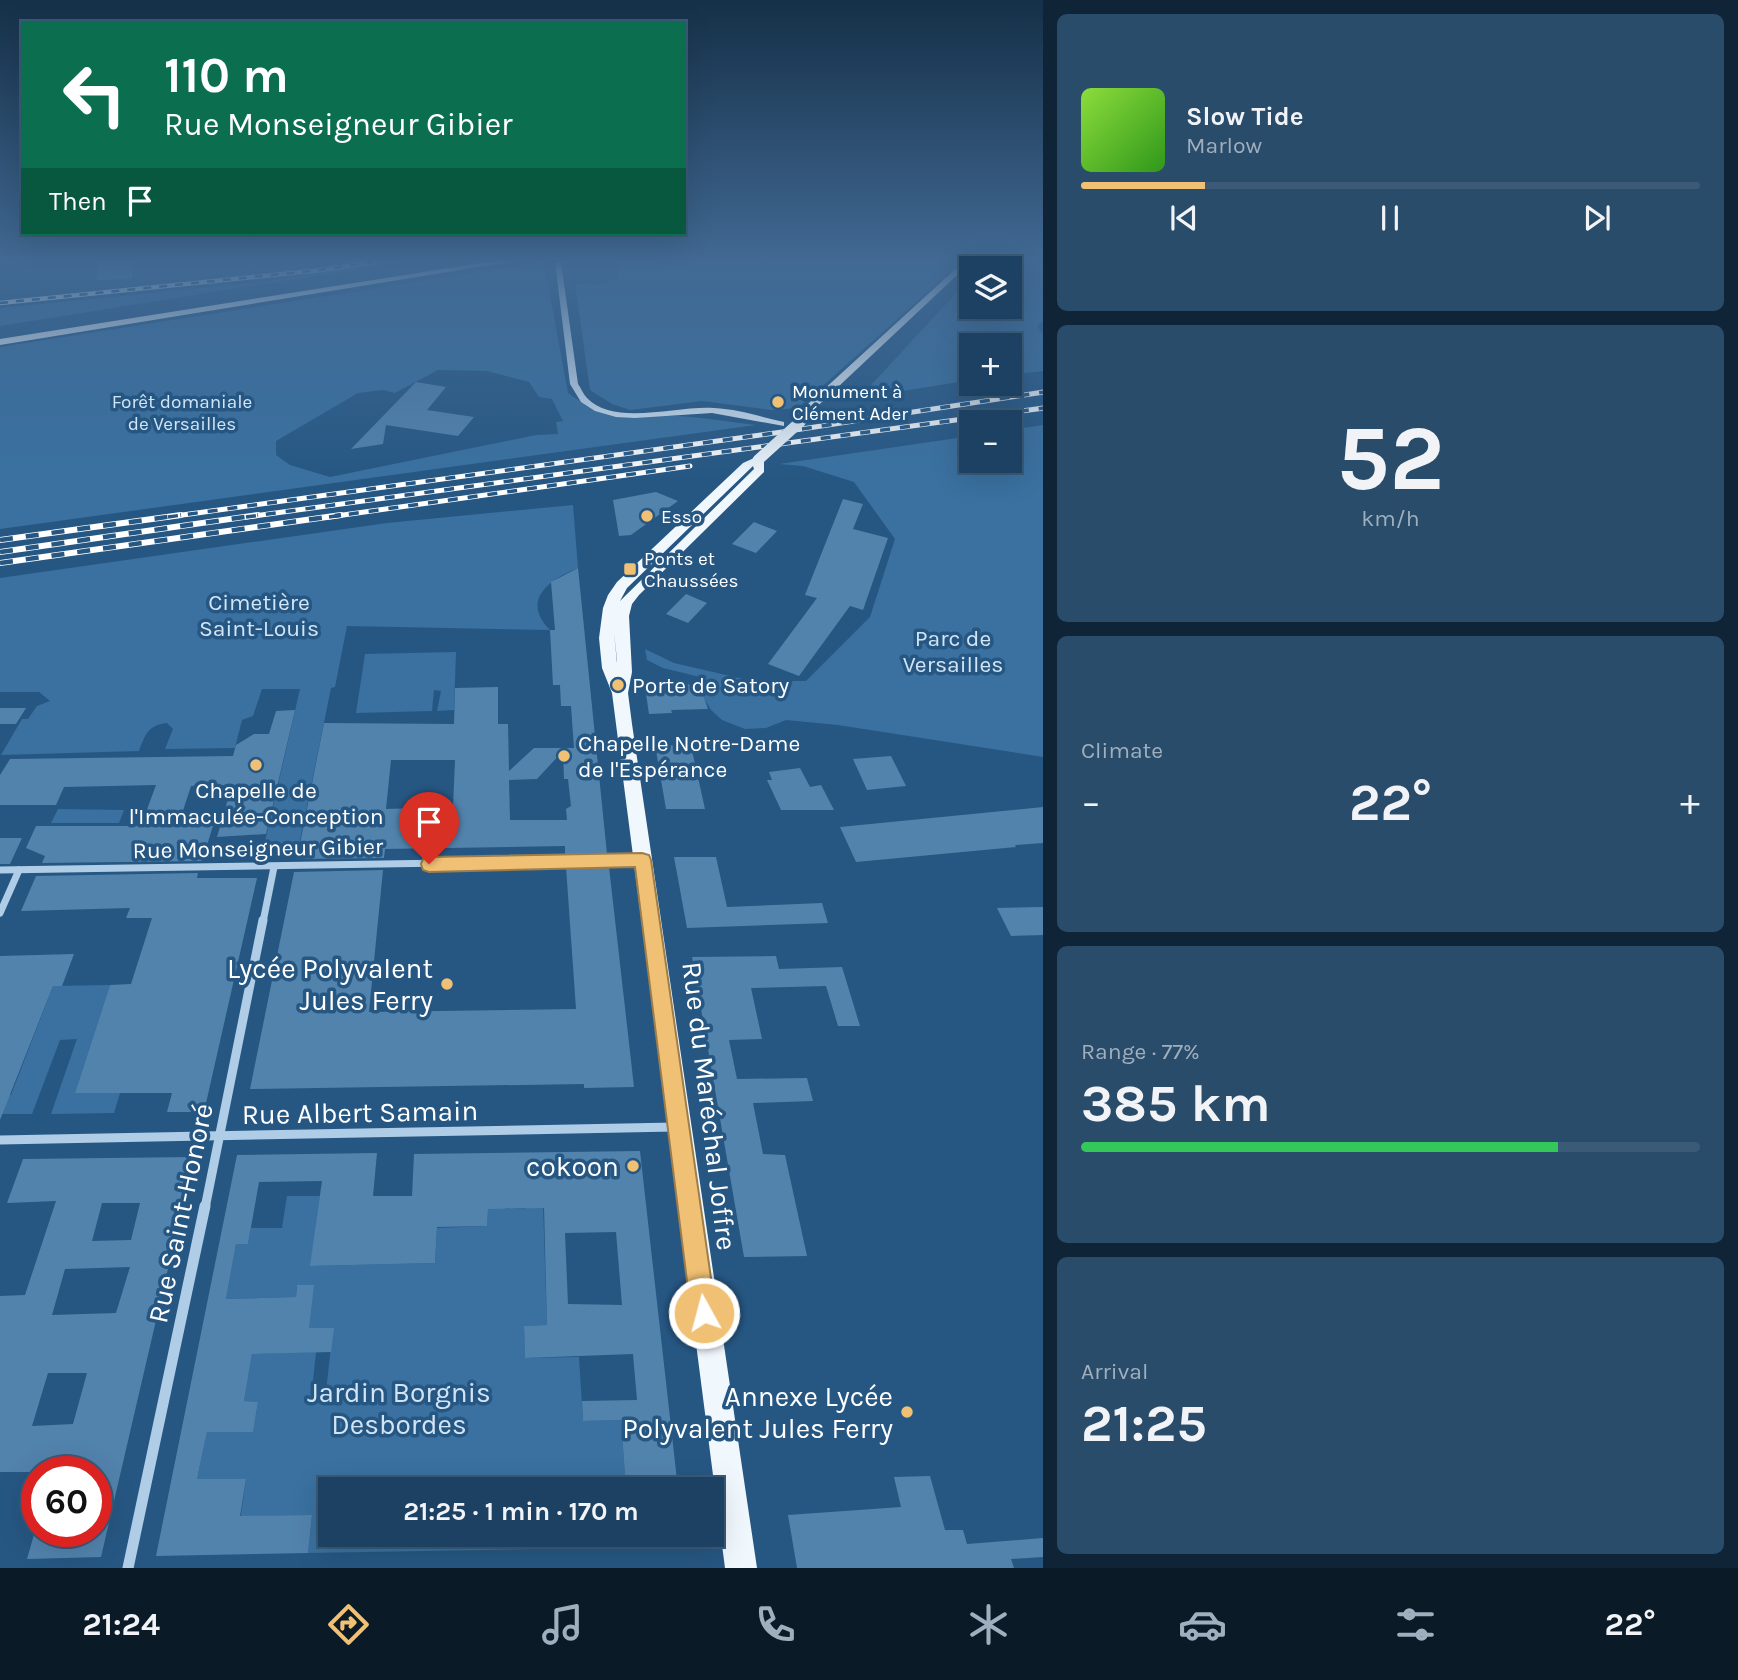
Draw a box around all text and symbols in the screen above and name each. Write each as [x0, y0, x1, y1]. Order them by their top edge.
text: 110 m [164, 47, 289, 104]
icon: left [49, 49, 140, 140]
text: Slow Tide [1186, 101, 1304, 132]
text: Rue Monseigneur Gibier [164, 106, 513, 143]
text: Marlow [1186, 132, 1262, 159]
icon: arrive [121, 182, 159, 220]
text: Then [49, 186, 107, 217]
icon: previous [1165, 199, 1203, 237]
icon: pause [1371, 199, 1409, 237]
icon: next [1578, 199, 1616, 237]
map controls [959, 256, 1022, 473]
button: layers [959, 256, 1022, 319]
button: + [959, 333, 1022, 396]
place label: Monument à Clément Ader [792, 381, 908, 425]
park label: Forêt domaniale de Versailles [112, 391, 252, 435]
marker: Monument à Clément Ader [770, 394, 786, 410]
text: 52 [1336, 406, 1445, 512]
button: − [959, 410, 1022, 473]
text: km/h [1361, 505, 1420, 532]
place label: Esso [661, 506, 702, 528]
marker: Esso [639, 508, 655, 524]
place label: Ponts et Chaussées [644, 548, 739, 592]
marker: Ponts et Chaussées [622, 561, 638, 577]
park label: Cimetière Saint-Louis [199, 589, 319, 642]
park label: Parc de Versailles [903, 625, 1003, 678]
place label: Porte de Satory [632, 672, 790, 699]
marker: Porte de Satory [610, 677, 626, 693]
place label: Chapelle Notre-Dame de l'Espérance [578, 730, 800, 783]
text: Climate [1081, 737, 1163, 764]
marker: Chapelle Notre-Dame de l'Espérance [556, 748, 572, 764]
marker: Chapelle de l'Immaculée-Conception [248, 757, 264, 773]
text: 22° [1349, 772, 1432, 833]
place label: Chapelle de l'Immaculée-Conception [128, 777, 384, 830]
text: − [1081, 780, 1101, 825]
text: + [1680, 780, 1700, 825]
pin [399, 792, 459, 864]
icon: arrive [410, 803, 448, 841]
street label: Rue Monseigneur Gibier [132, 833, 384, 864]
place label: Lycée Polyvalent Jules Ferry [227, 952, 433, 1017]
street label: Rue du Maréchal Joffre [675, 960, 744, 1252]
marker: Lycée Polyvalent Jules Ferry [439, 976, 455, 992]
text: Range · 77% [1081, 1038, 1200, 1065]
text: 385 km [1081, 1073, 1271, 1134]
street label: Rue Albert Samain [241, 1094, 479, 1131]
street label: Rue Saint-Honoré [141, 1100, 220, 1326]
place label: cokoon [526, 1150, 619, 1183]
marker: cokoon [625, 1158, 641, 1174]
position arrow [667, 1276, 741, 1350]
text: Arrival [1081, 1358, 1148, 1385]
park label: Jardin Borgnis Desbordes [307, 1376, 491, 1441]
place label: Annexe Lycée Polyvalent Jules Ferry [622, 1380, 893, 1445]
text: 21:25 [1081, 1393, 1207, 1454]
marker: Annexe Lycée Polyvalent Jules Ferry [899, 1404, 915, 1420]
speed limit sign: 60 [21, 1456, 112, 1547]
text: 21:25 · 1 min · 170 m [403, 1496, 639, 1527]
icon: directions [324, 1600, 373, 1649]
icon: music [538, 1600, 587, 1649]
icon: phone [751, 1600, 800, 1649]
icon: climate [964, 1600, 1013, 1649]
icon: car [1178, 1600, 1227, 1649]
icon: filters [1391, 1600, 1440, 1649]
text: 21:24 [82, 1606, 160, 1643]
text: 22° [1605, 1606, 1656, 1643]

